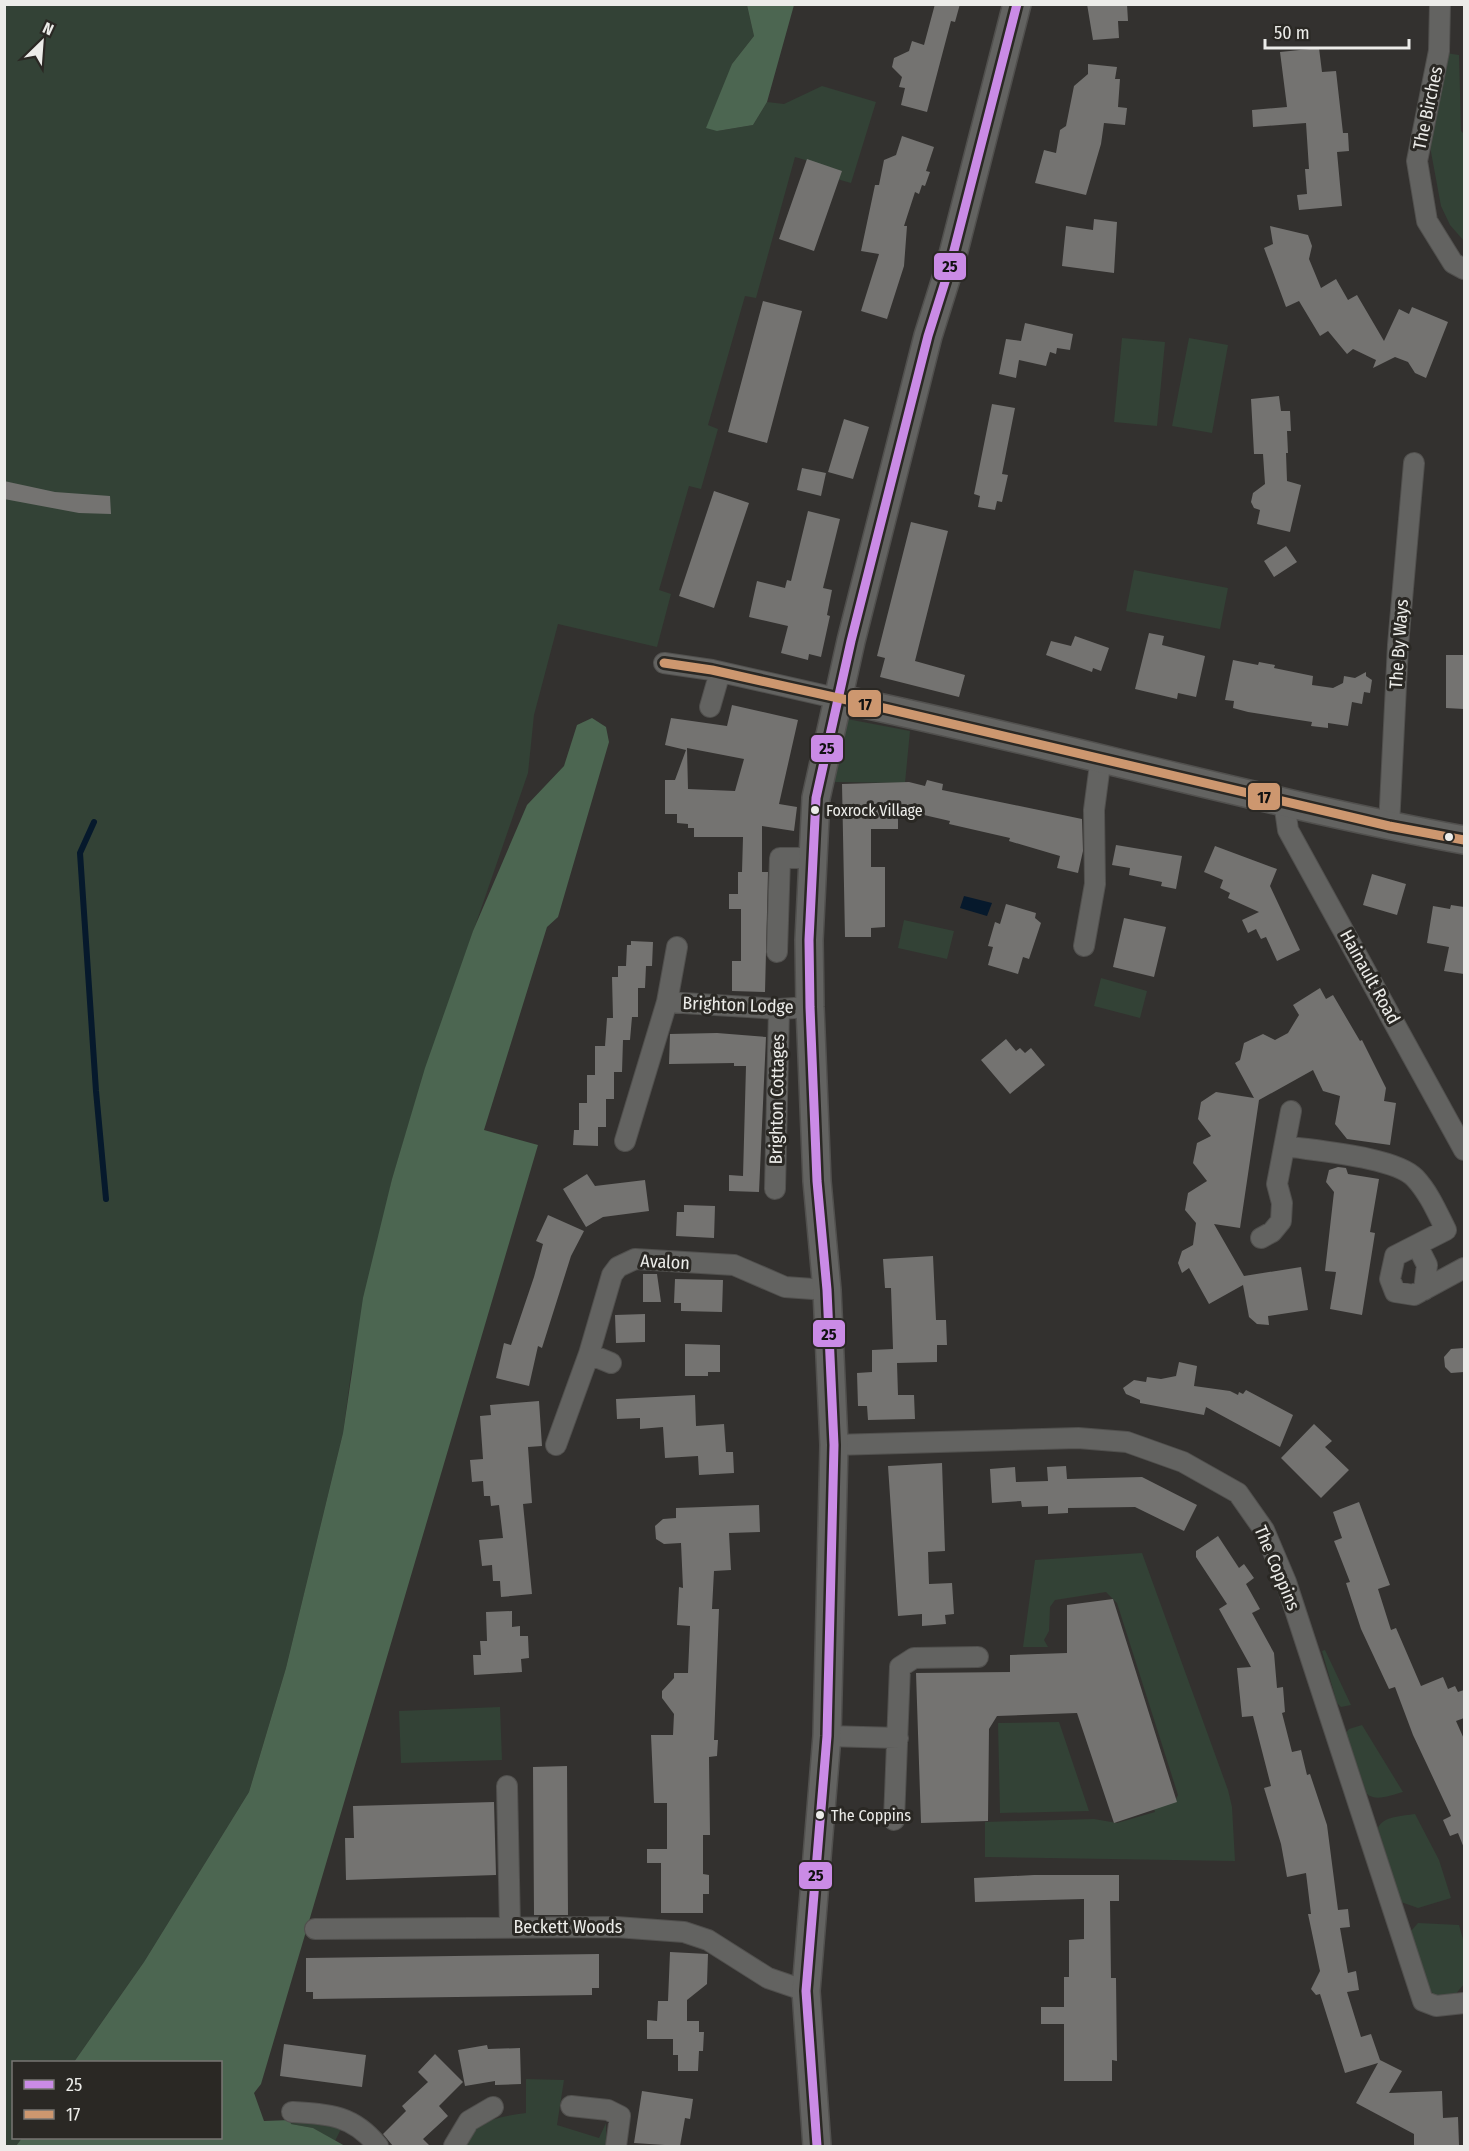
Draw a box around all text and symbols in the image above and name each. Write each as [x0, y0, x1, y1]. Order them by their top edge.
north arrow [12, 12, 72, 72]
scale bar [1265, 12, 1409, 50]
text: N [40, 18, 56, 39]
text: 50 m [1274, 22, 1310, 44]
street label: The Birches [1408, 64, 1448, 152]
line badge: 25 [933, 252, 967, 281]
text: 25 [941, 257, 958, 276]
street label: The By Ways [1385, 598, 1413, 690]
line badge: 17 [847, 689, 882, 718]
text: 17 [858, 695, 872, 714]
line badge: 25 [810, 734, 844, 763]
text: 25 [818, 739, 835, 758]
line badge: 17 [1247, 782, 1281, 811]
text: 17 [1257, 788, 1271, 807]
place label: Foxrock Village [826, 801, 923, 820]
marker: Foxrock Village [809, 804, 821, 816]
unlabelled marker [1443, 831, 1455, 843]
street label: Hainault Road [1335, 926, 1405, 1028]
street label: Brighton Lodge [682, 992, 794, 1018]
street label: Brighton Cottages [765, 1033, 789, 1165]
street label: Avalon [640, 1250, 690, 1274]
line badge: 25 [812, 1319, 846, 1348]
text: 25 [820, 1325, 837, 1344]
street label: The Coppins [1249, 1522, 1305, 1614]
place label: The Coppins [831, 1806, 911, 1825]
marker: The Coppins [814, 1809, 826, 1821]
line badge: 25 [798, 1861, 833, 1890]
text: 25 [807, 1866, 824, 1885]
street label: Beckett Woods [513, 1916, 623, 1938]
legend [12, 2061, 222, 2139]
text: 25 [66, 2074, 82, 2096]
text: 17 [66, 2104, 80, 2126]

